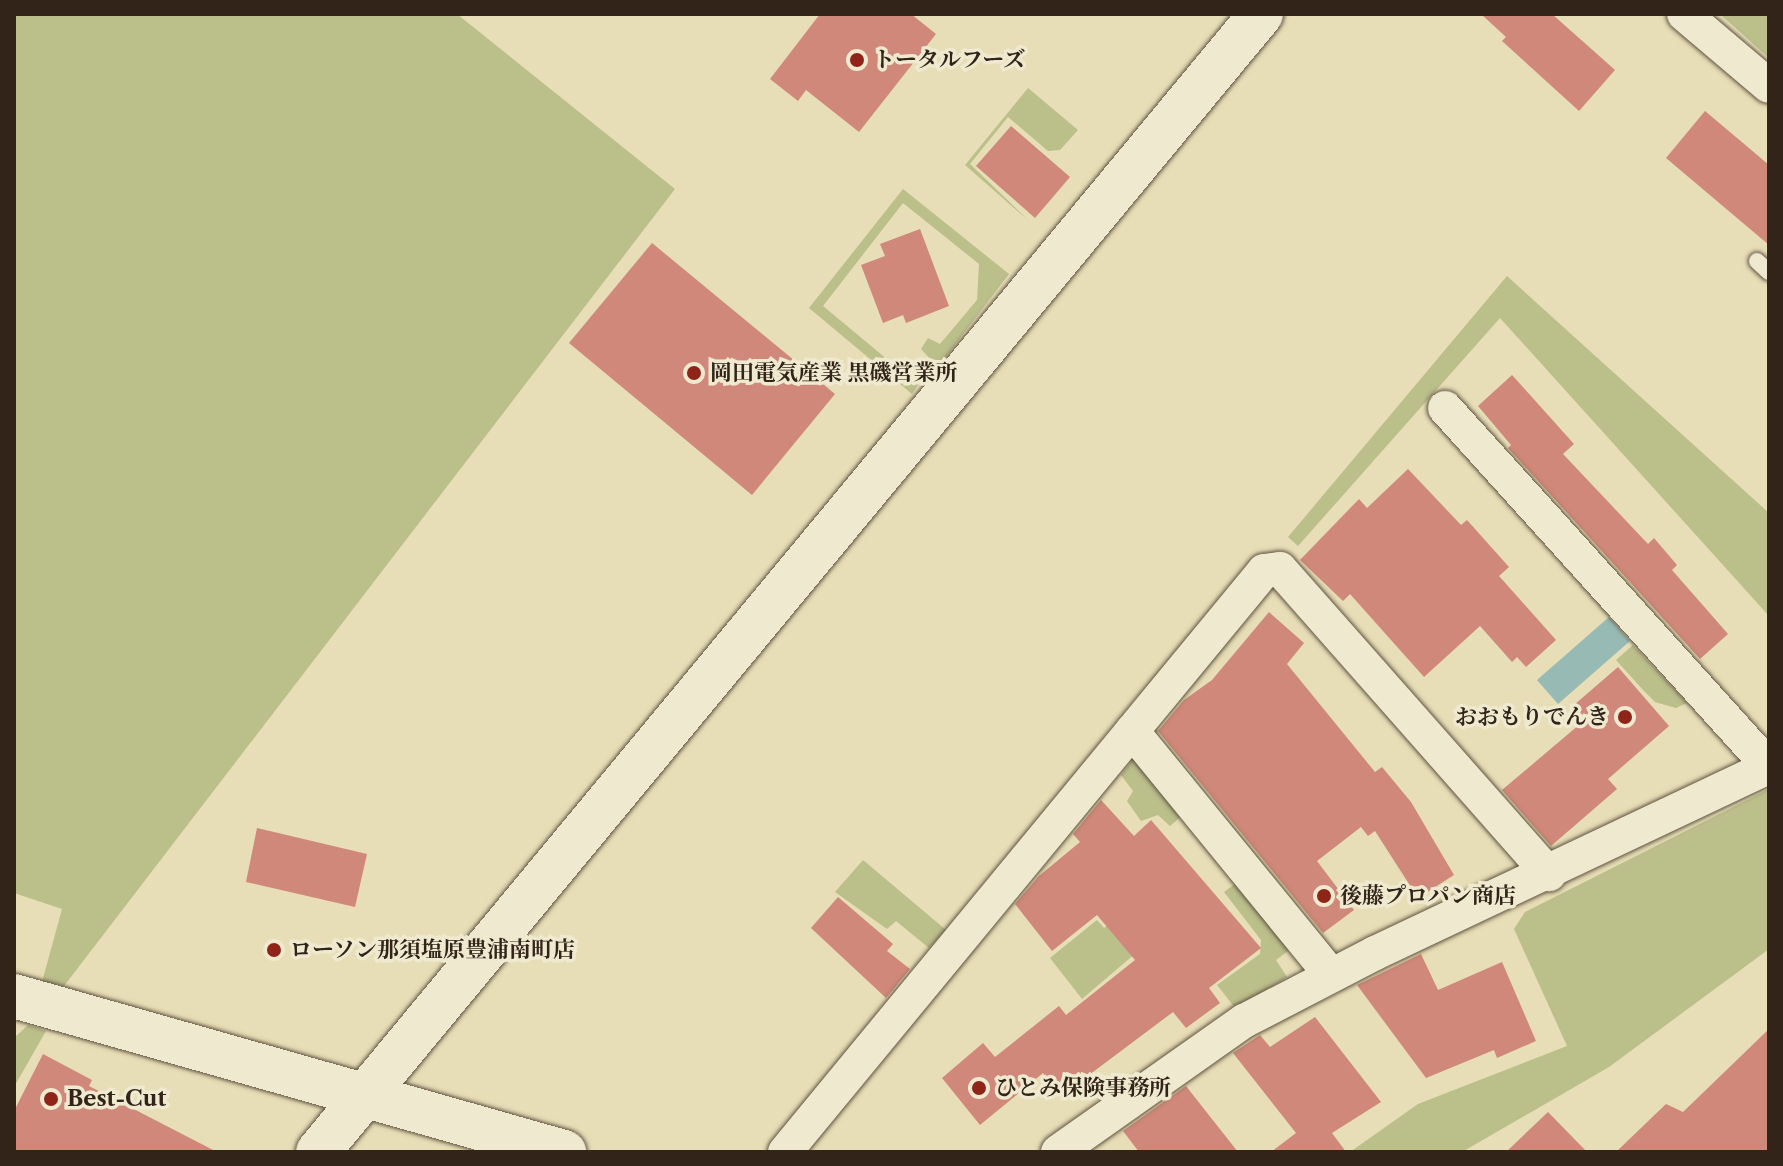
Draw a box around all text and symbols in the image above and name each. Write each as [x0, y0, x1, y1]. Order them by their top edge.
place label: トータルフーズ [873, 47, 1026, 73]
marker: トータルフーズ [848, 51, 866, 69]
place label: 岡田電気産業 黒磯営業所 [710, 360, 958, 386]
marker: 岡田電気産業 黒磯営業所 [685, 364, 703, 382]
place label: おおもりでんき [1455, 704, 1609, 730]
marker: おおもりでんき [1616, 708, 1634, 726]
place label: 後藤プロパン商店 [1340, 883, 1516, 909]
marker: 後藤プロパン商店 [1315, 887, 1333, 905]
place label: ローソン那須塩原豊浦南町店 [290, 937, 576, 963]
marker: ローソン那須塩原豊浦南町店 [265, 941, 283, 959]
place label: ひとみ保険事務所 [995, 1075, 1171, 1101]
marker: ひとみ保険事務所 [970, 1079, 988, 1097]
place label: Best-Cut [67, 1086, 166, 1112]
marker: Best-Cut [42, 1090, 60, 1108]

